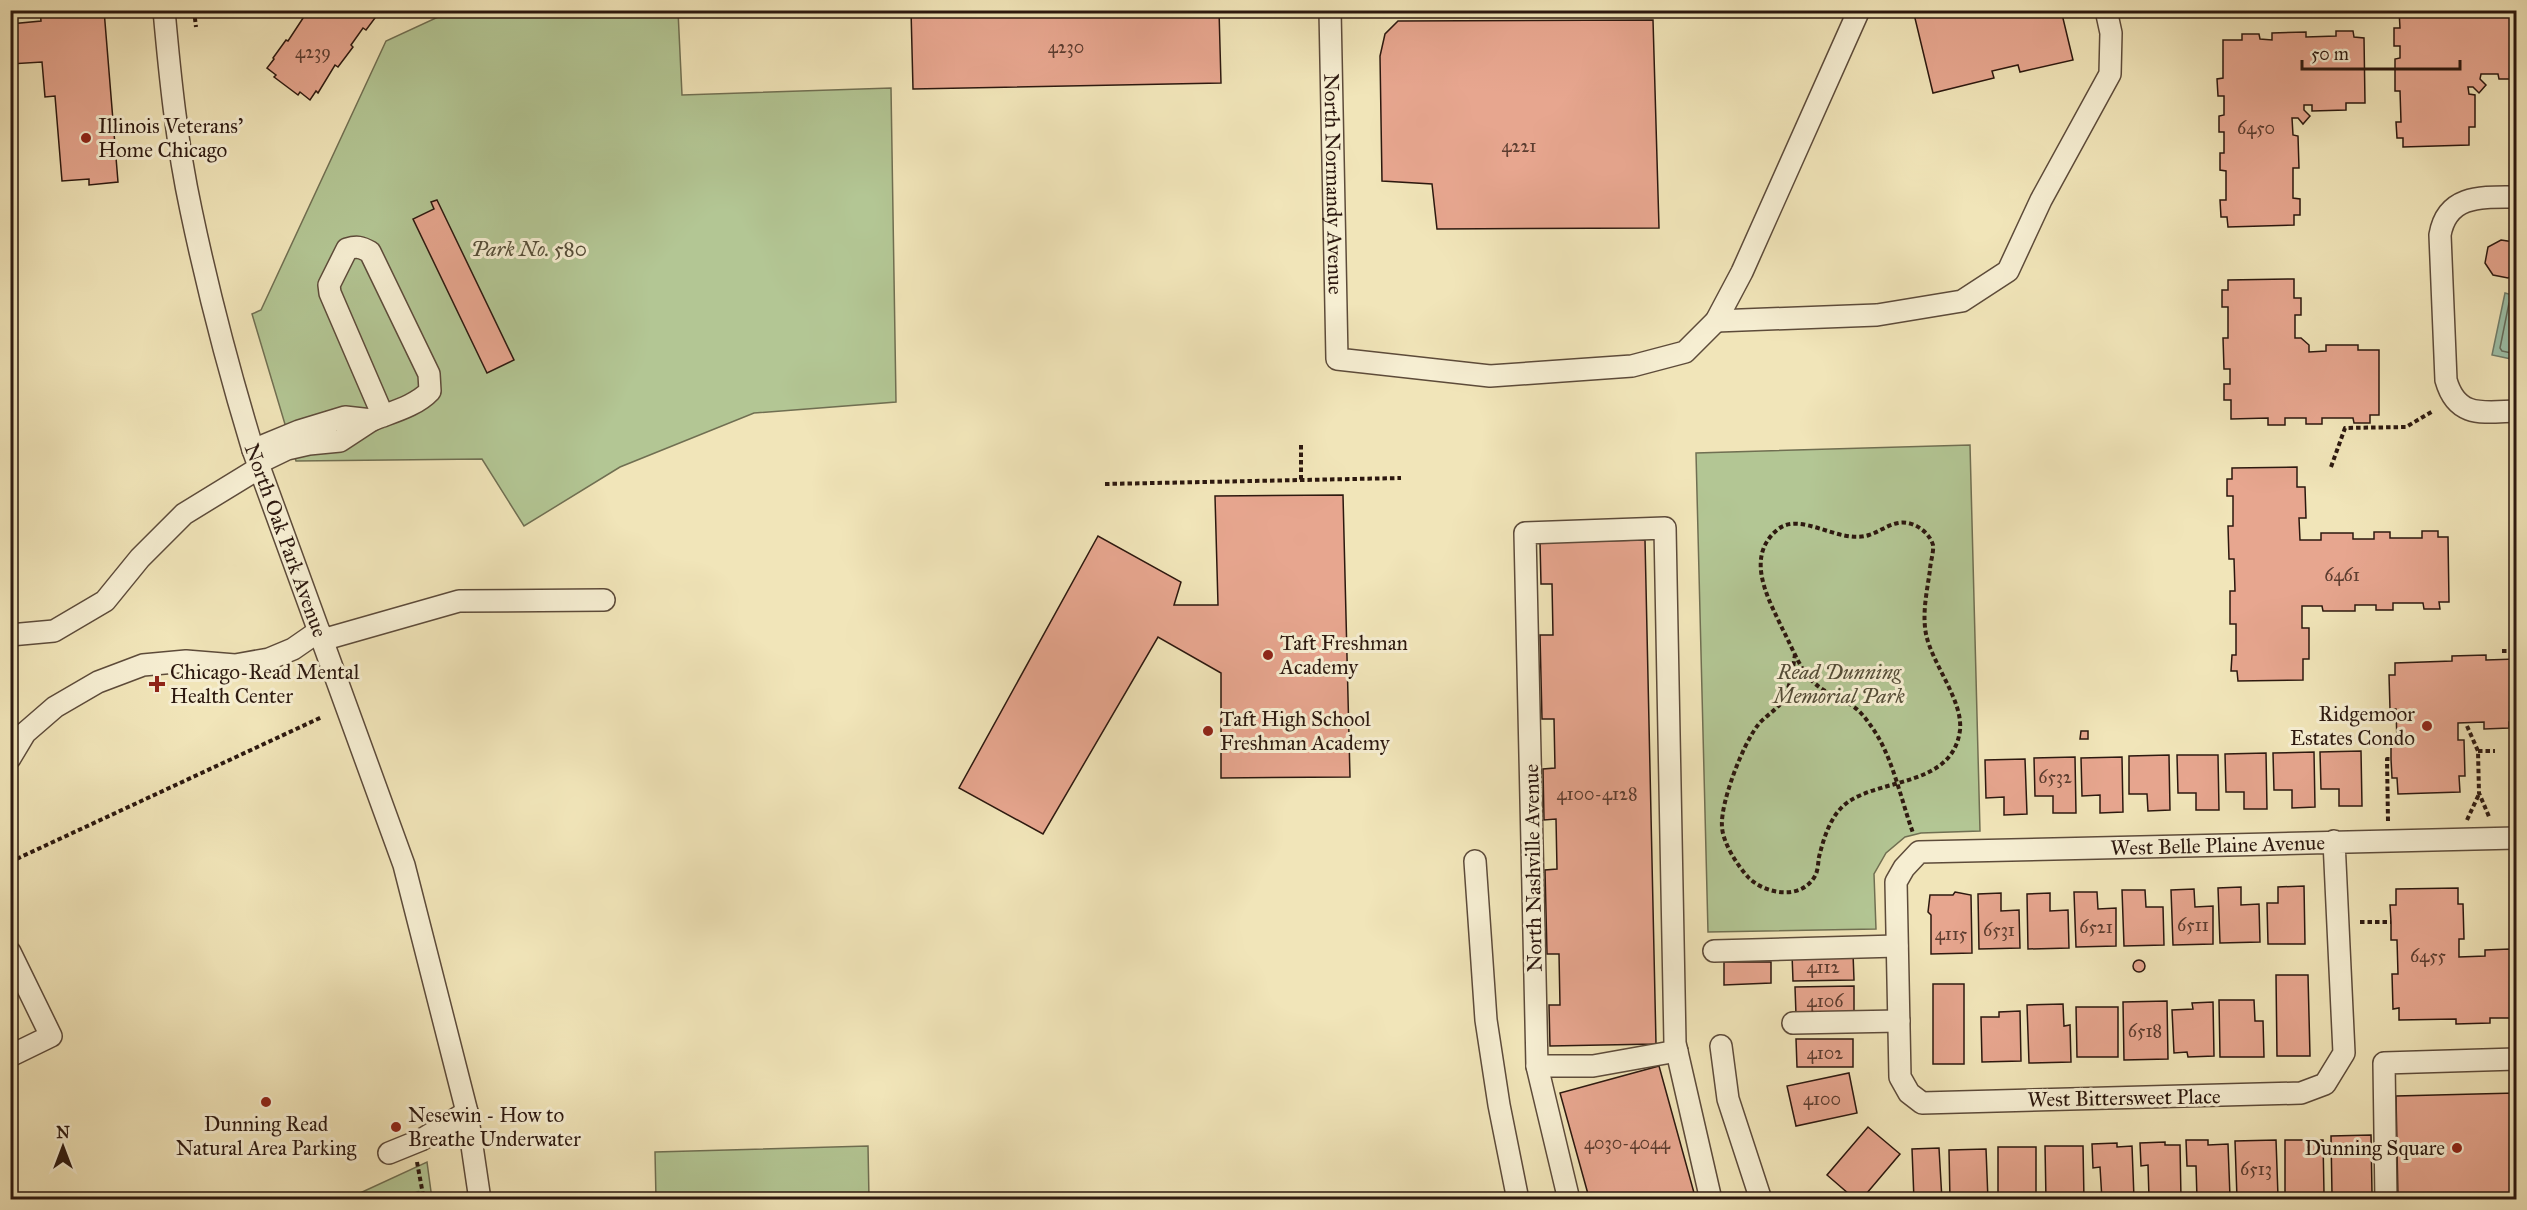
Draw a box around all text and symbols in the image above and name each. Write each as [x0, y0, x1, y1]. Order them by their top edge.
scale bar [2302, 33, 2460, 71]
house number: 4230 [1048, 36, 1084, 58]
house number: 4239 [295, 41, 331, 63]
text: 50 m [2311, 43, 2349, 65]
street label: North Normandy Avenue [1318, 73, 1349, 295]
place label: Illinois Veterans' Home Chicago [98, 113, 243, 163]
house number: 6450 [2237, 117, 2275, 139]
marker: Illinois Veterans' Home Chicago [79, 131, 93, 145]
house number: 4221 [1502, 135, 1536, 157]
park label: Park No. 580 [471, 236, 587, 262]
street label: North Oak Park Avenue [239, 440, 333, 641]
house number: 6461 [2324, 564, 2360, 586]
place label: Taft Freshman Academy [1279, 630, 1408, 680]
marker: Taft Freshman Academy [1261, 648, 1275, 662]
place label: Chicago-Read Mental Health Center [170, 659, 360, 709]
park label: Read Dunning Memorial Park [1771, 659, 1905, 709]
marker: Chicago-Read Mental Health Center [148, 675, 166, 693]
place label: Ridgemoor Estates Condo [2290, 701, 2415, 751]
place label: Taft High School Freshman Academy [1220, 706, 1391, 756]
marker: Ridgemoor Estates Condo [2420, 719, 2434, 733]
marker: Taft High School Freshman Academy [1201, 724, 1215, 738]
street label: North Nashville Avenue [1518, 763, 1548, 972]
house number: 6532 [2038, 766, 2072, 788]
house number: 4100-4128 [1557, 783, 1638, 805]
street label: West Belle Plaine Avenue [2110, 830, 2326, 861]
house number: 6511 [2177, 914, 2209, 936]
house number: 6521 [2079, 916, 2113, 938]
house number: 6531 [1983, 919, 2015, 941]
house number: 4115 [1935, 923, 1968, 945]
house number: 6455 [2410, 945, 2447, 967]
house number: 4112 [1806, 956, 1840, 978]
house number: 4106 [1807, 990, 1844, 1012]
house number: 6518 [2128, 1020, 2162, 1042]
house number: 4102 [1807, 1042, 1843, 1064]
street label: West Bittersweet Place [2027, 1083, 2221, 1113]
house number: 4100 [1803, 1088, 1841, 1110]
marker: Dunning Read Natural Area Parking [259, 1095, 273, 1109]
place label: Nesewin - How to Breathe Underwater [408, 1102, 581, 1152]
place label: Dunning Read Natural Area Parking [176, 1111, 357, 1161]
north arrow [33, 1117, 93, 1177]
marker: Nesewin - How to Breathe Underwater [389, 1120, 403, 1134]
text: N [56, 1123, 70, 1142]
house number: 4030-4044 [1584, 1132, 1671, 1154]
place label: Dunning Square [2304, 1135, 2445, 1161]
marker: Dunning Square [2450, 1141, 2464, 1155]
house number: 6513 [2240, 1158, 2272, 1180]

